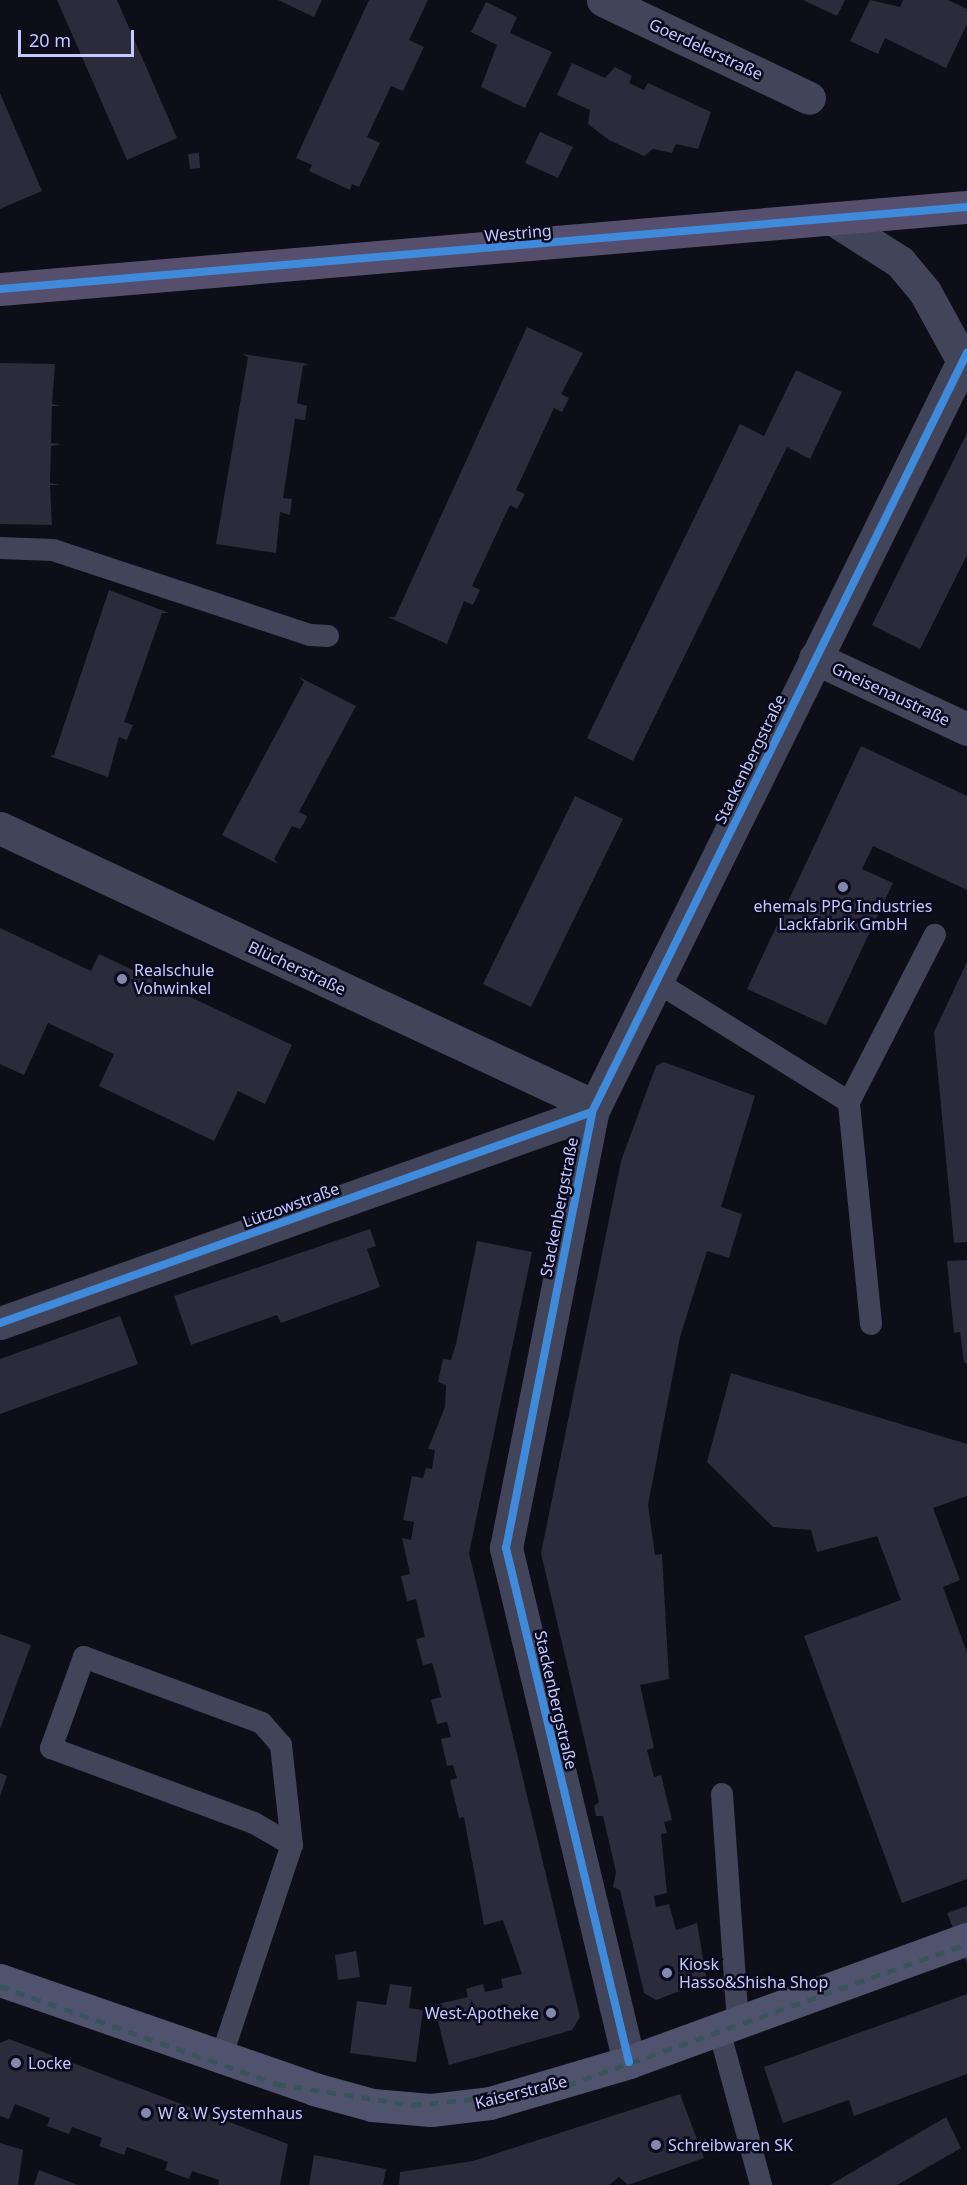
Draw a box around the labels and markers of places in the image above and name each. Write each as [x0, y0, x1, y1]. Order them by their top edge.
marker: ehemals PPG Industries Lackfabrik GmbH [836, 880, 850, 894]
place label: ehemals PPG Industries Lackfabrik GmbH [754, 896, 932, 934]
place label: Realschule Vohwinkel [134, 960, 214, 998]
marker: Realschule Vohwinkel [115, 972, 129, 986]
place label: Kiosk Hasso&Shisha Shop [679, 1954, 828, 1992]
marker: Kiosk Hasso&Shisha Shop [660, 1966, 674, 1980]
place label: West-Apotheke [425, 2003, 539, 2023]
marker: West-Apotheke [544, 2006, 558, 2020]
place label: Locke [28, 2053, 71, 2073]
marker: Locke [9, 2056, 23, 2070]
place label: W & W Systemhaus [158, 2103, 303, 2123]
marker: W & W Systemhaus [139, 2106, 153, 2120]
place label: Schreibwaren SK [668, 2135, 793, 2155]
marker: Schreibwaren SK [649, 2138, 663, 2152]

